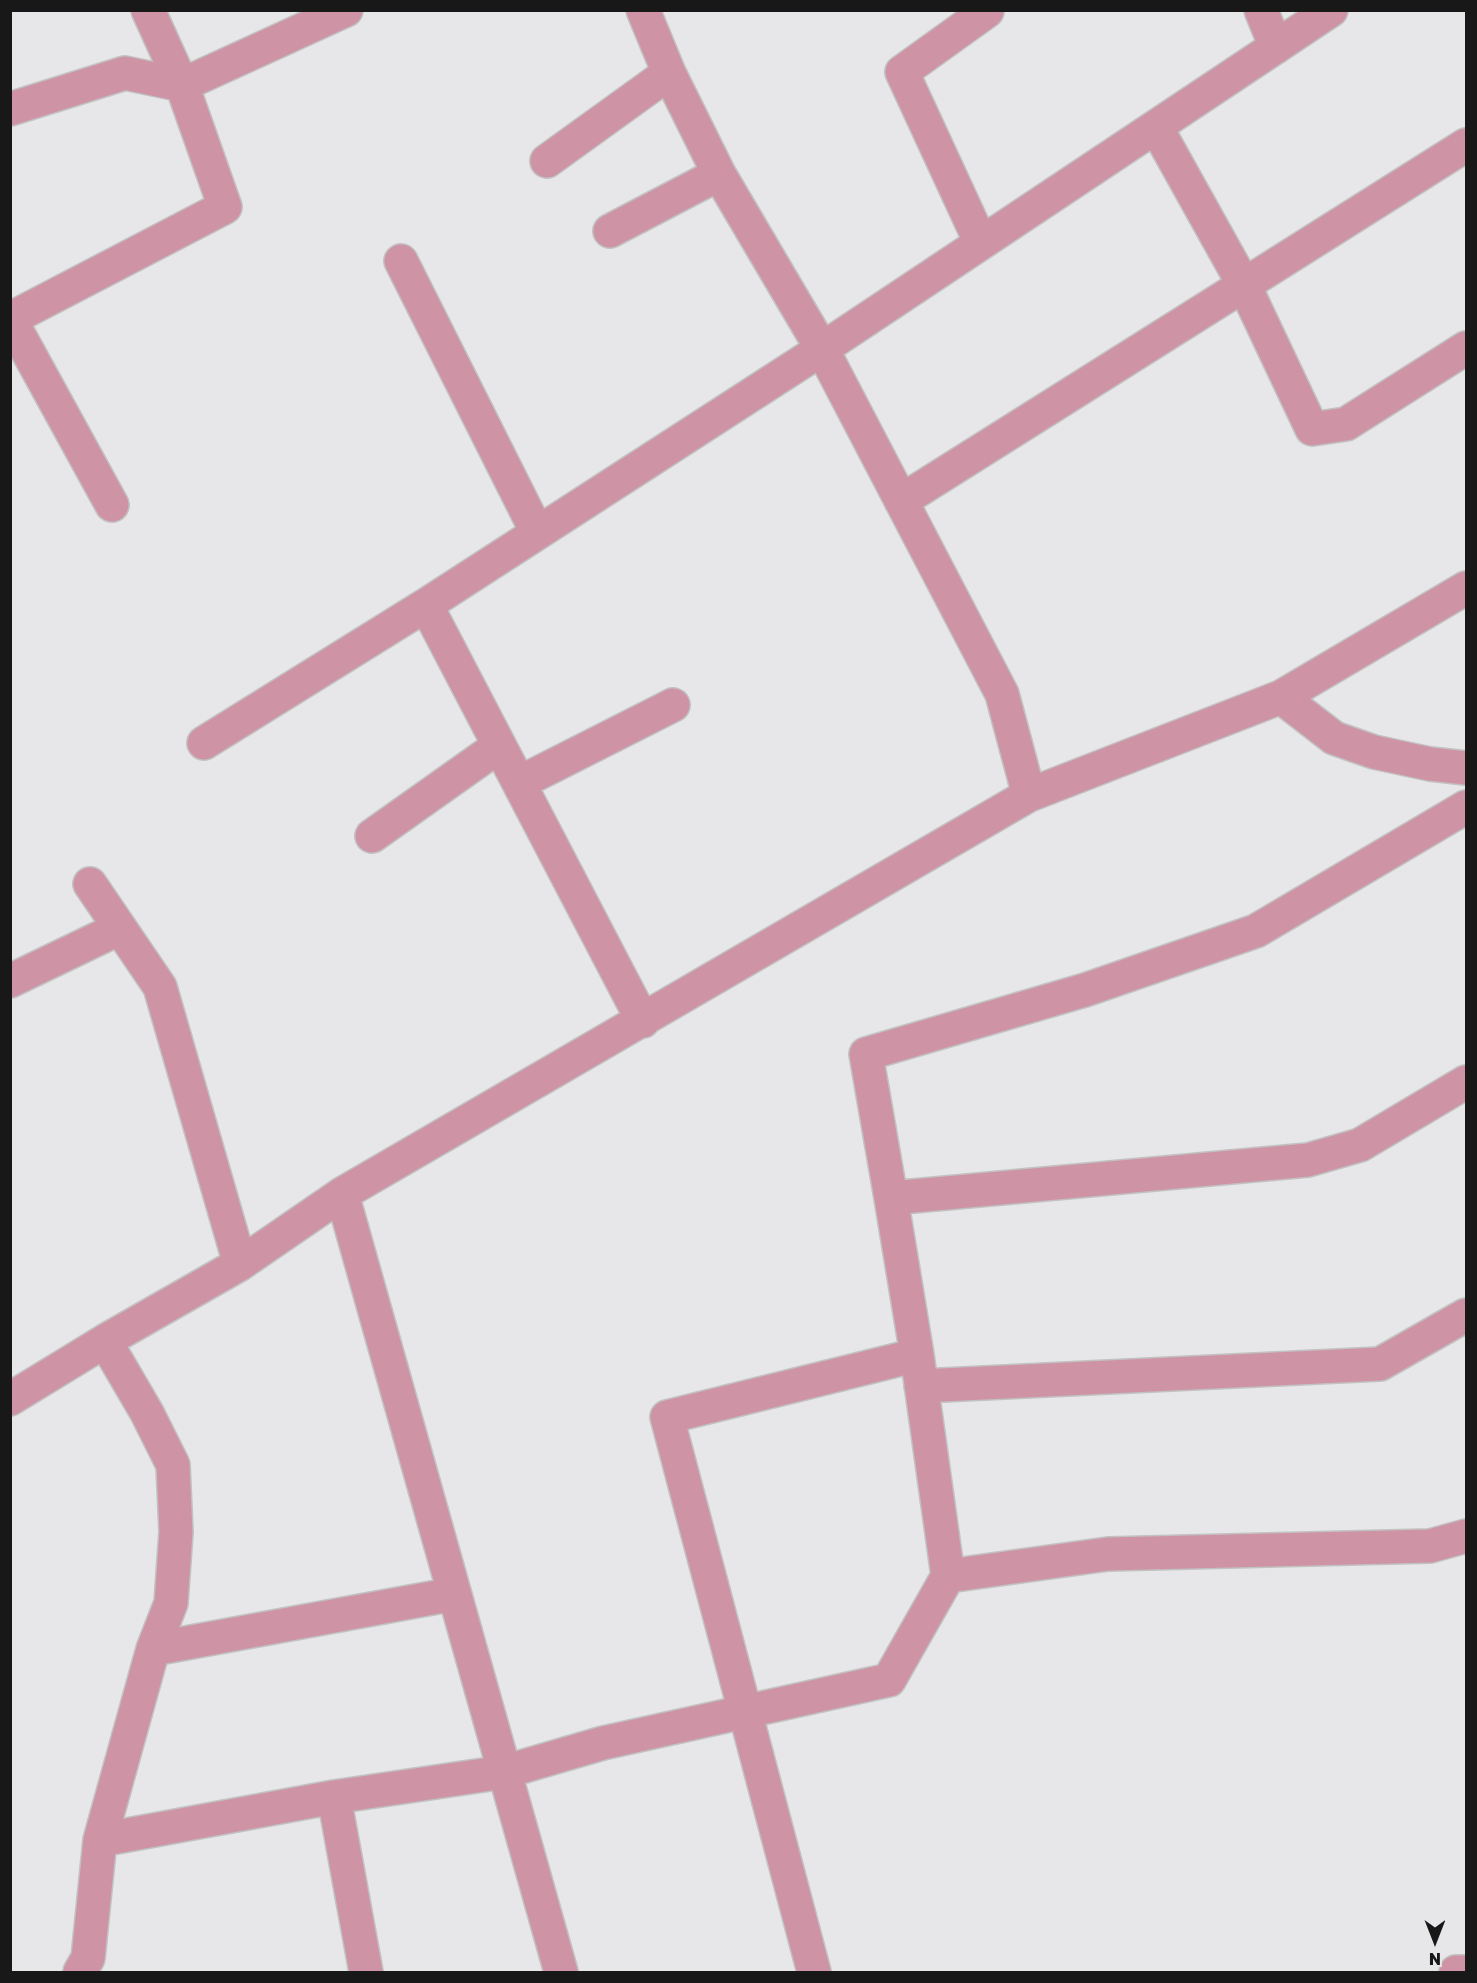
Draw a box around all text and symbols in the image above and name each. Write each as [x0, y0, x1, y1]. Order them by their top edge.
north arrow [1405, 1911, 1465, 1971]
text: N [1429, 1949, 1441, 1969]

